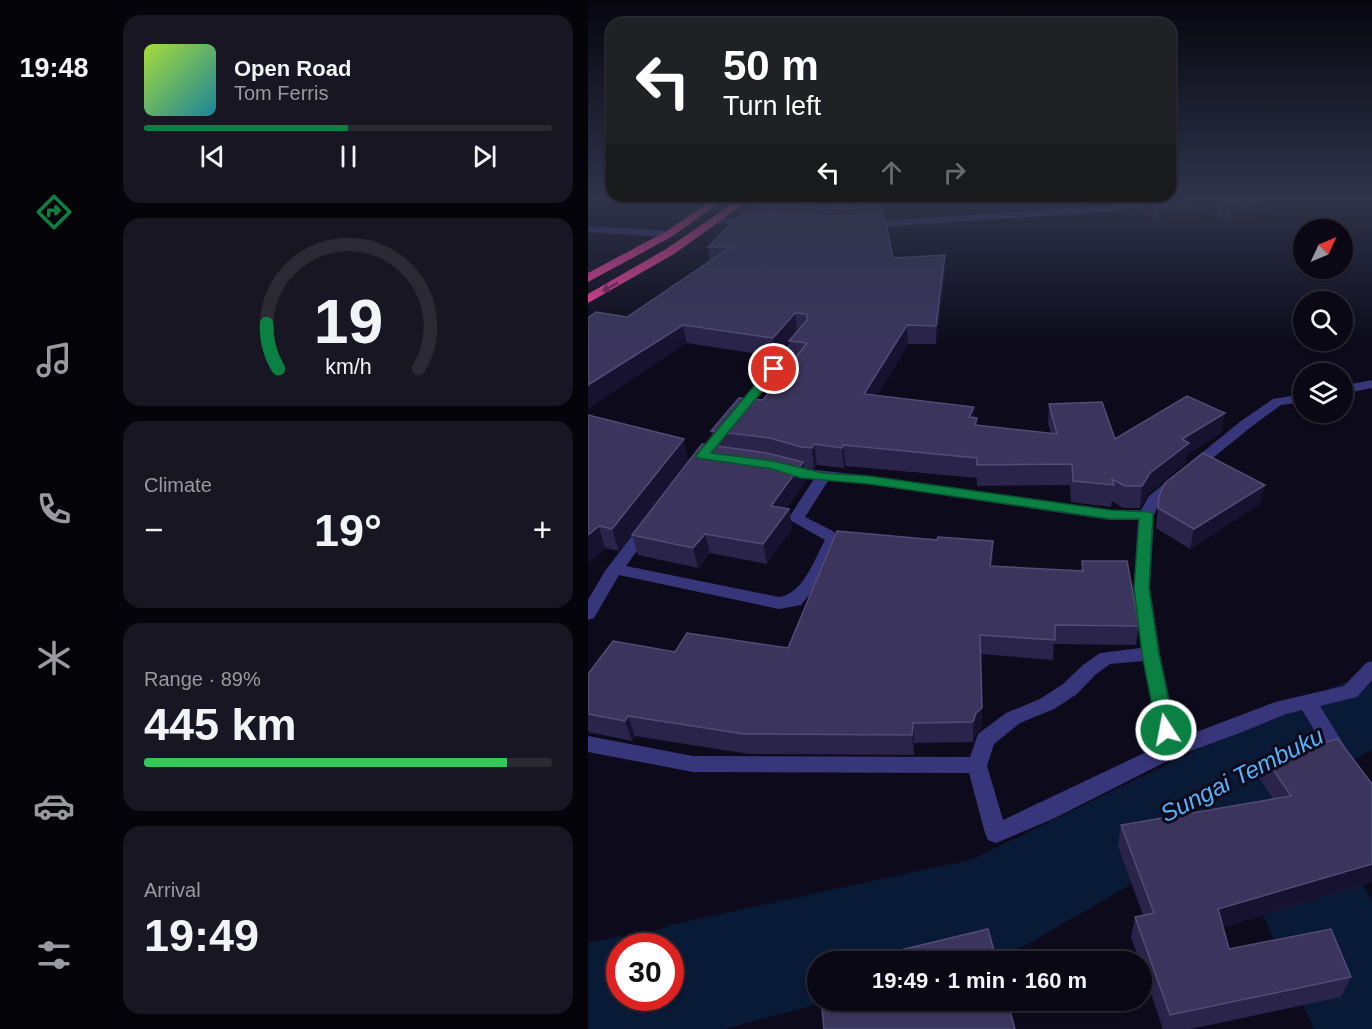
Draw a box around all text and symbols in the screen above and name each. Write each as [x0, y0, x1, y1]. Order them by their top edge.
icon: left [624, 42, 702, 120]
text: 50 m [723, 42, 819, 89]
text: 19:48 [19, 53, 89, 83]
text: Open Road [234, 56, 351, 81]
text: Tom Ferris [234, 82, 328, 104]
text: Turn left [723, 91, 821, 121]
icon: previous [196, 140, 229, 173]
icon: pause [332, 140, 365, 173]
icon: next [468, 140, 501, 173]
icon: left [812, 156, 845, 189]
icon: ahead [875, 156, 908, 189]
icon: right [938, 156, 971, 189]
icon: directions [33, 191, 75, 233]
north arrow [1293, 219, 1353, 279]
map controls [1293, 219, 1353, 423]
one-way arrow [601, 282, 618, 292]
text: 19 [313, 287, 383, 356]
button: search [1293, 291, 1353, 351]
icon: music [33, 339, 75, 381]
pin [748, 343, 799, 394]
icon: arrive [757, 352, 790, 385]
text: km/h [325, 355, 371, 379]
button: layers [1293, 363, 1353, 423]
text: Climate [144, 474, 212, 496]
icon: phone [33, 488, 75, 530]
text: 19° [314, 505, 382, 556]
text: − [144, 511, 163, 548]
text: + [533, 511, 552, 548]
icon: climate [33, 637, 75, 679]
text: Range · 89% [144, 668, 261, 690]
position arrow [1134, 698, 1198, 762]
text: 445 km [144, 699, 297, 750]
water label: Sungai Tembuku [1156, 722, 1328, 827]
icon: car [33, 785, 75, 827]
text: Arrival [144, 879, 201, 901]
text: 19:49 [144, 910, 259, 961]
speed limit sign: 30 [606, 933, 684, 1011]
icon: filters [33, 934, 75, 976]
text: 19:49 · 1 min · 160 m [872, 968, 1087, 993]

